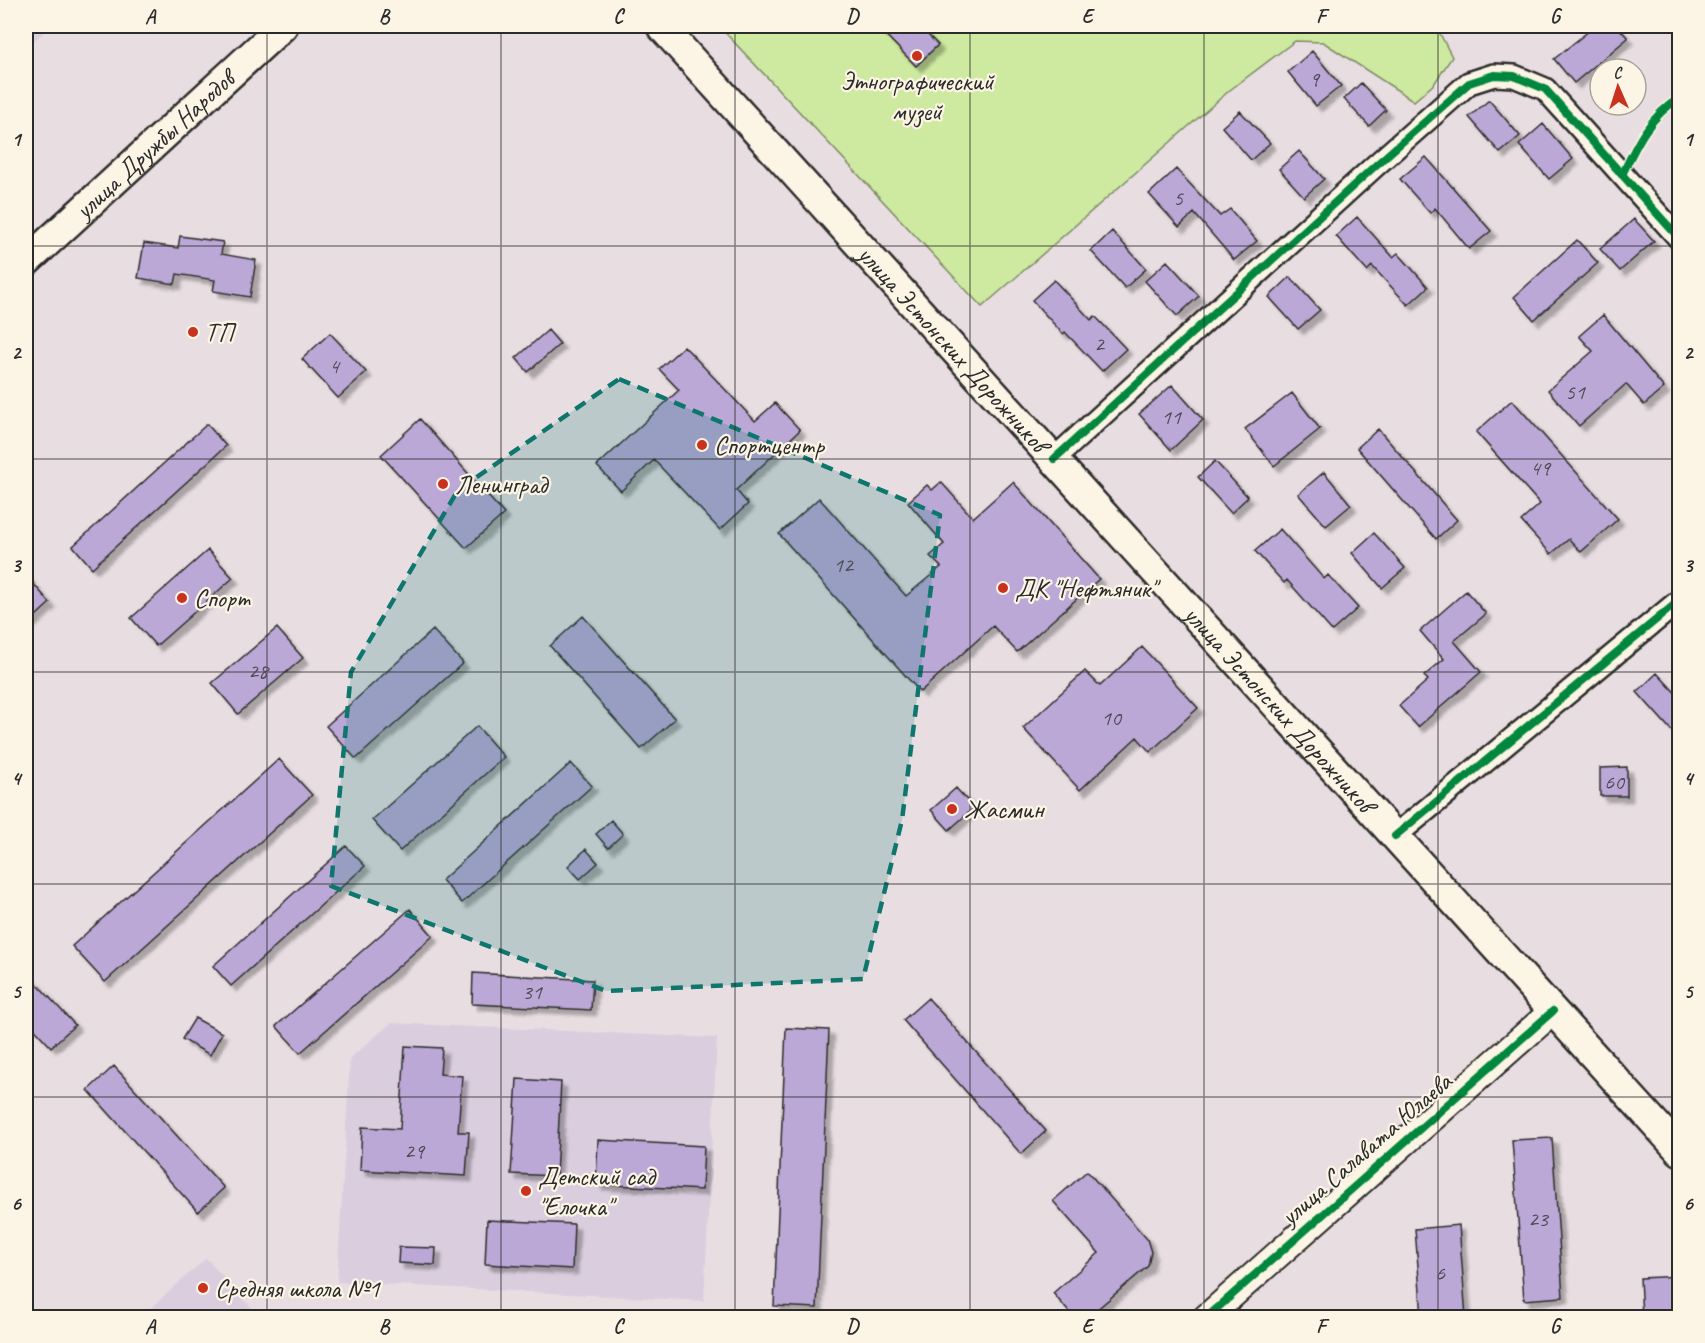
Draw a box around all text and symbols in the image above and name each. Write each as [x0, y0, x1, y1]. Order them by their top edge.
text: A [145, 4, 157, 29]
text: B [379, 4, 391, 29]
text: C [613, 4, 625, 29]
text: D [846, 4, 860, 29]
text: E [1082, 4, 1096, 29]
text: F [1316, 4, 1330, 29]
text: G [1550, 4, 1563, 29]
marker: Этнографический музей [910, 49, 924, 63]
north arrow [1588, 57, 1648, 117]
street label: улица Дружбы Народов [66, 59, 245, 227]
text: С [1613, 63, 1624, 83]
place label: Этнографический музей [840, 65, 996, 128]
house number: 9 [1309, 65, 1321, 93]
text: 1 [12, 127, 23, 152]
text: 1 [1684, 127, 1695, 152]
house number: 5 [1173, 184, 1184, 212]
street label: улица Эстонских Дорожников [850, 237, 1059, 463]
place label: ТП [205, 316, 237, 349]
marker: ТП [186, 325, 200, 339]
house number: 2 [1094, 330, 1106, 358]
text: 2 [12, 340, 23, 365]
text: 2 [1684, 340, 1695, 365]
house number: 4 [329, 352, 341, 380]
house number: 51 [1565, 378, 1586, 406]
house number: 11 [1161, 403, 1182, 431]
place label: Спортцентр [714, 429, 825, 462]
marker: Спортцентр [695, 438, 709, 452]
house number: 49 [1530, 454, 1552, 482]
place label: Ленинград [455, 468, 550, 501]
marker: Ленинград [436, 477, 450, 491]
house number: 12 [833, 551, 855, 579]
text: 3 [12, 553, 23, 578]
text: 3 [1684, 553, 1695, 578]
place label: ДК "Нефтяник" [1015, 572, 1161, 605]
marker: ДК "Нефтяник" [996, 581, 1010, 595]
place label: Спорт [194, 582, 252, 615]
marker: Спорт [175, 591, 189, 605]
street label: улица Эстонских Дорожников [1176, 597, 1385, 823]
house number: 28 [248, 657, 270, 685]
house number: 10 [1101, 704, 1123, 732]
text: 4 [12, 766, 24, 791]
text: 4 [1684, 766, 1696, 791]
house number: 60 [1604, 768, 1626, 796]
place label: Жасмин [964, 793, 1046, 826]
marker: Жасмин [945, 802, 959, 816]
house number: 31 [522, 978, 543, 1006]
text: 5 [12, 979, 23, 1004]
text: 5 [1684, 979, 1695, 1004]
street label: улица Салавата Юлаева [1272, 1064, 1460, 1234]
house number: 29 [404, 1137, 426, 1165]
place label: Детский сад "Елочка" [538, 1160, 657, 1223]
marker: Детский сад "Елочка" [519, 1184, 533, 1198]
text: 6 [11, 1191, 22, 1216]
text: 6 [1683, 1191, 1694, 1216]
house number: 23 [1528, 1205, 1550, 1233]
house number: 6 [1435, 1259, 1446, 1287]
place label: Средняя школа №1 [215, 1272, 381, 1305]
marker: Средняя школа №1 [196, 1281, 210, 1295]
text: A [145, 1314, 157, 1339]
text: B [379, 1314, 391, 1339]
text: C [613, 1314, 625, 1339]
text: D [846, 1314, 860, 1339]
text: E [1082, 1314, 1096, 1339]
text: F [1316, 1314, 1330, 1339]
text: G [1550, 1314, 1563, 1339]

